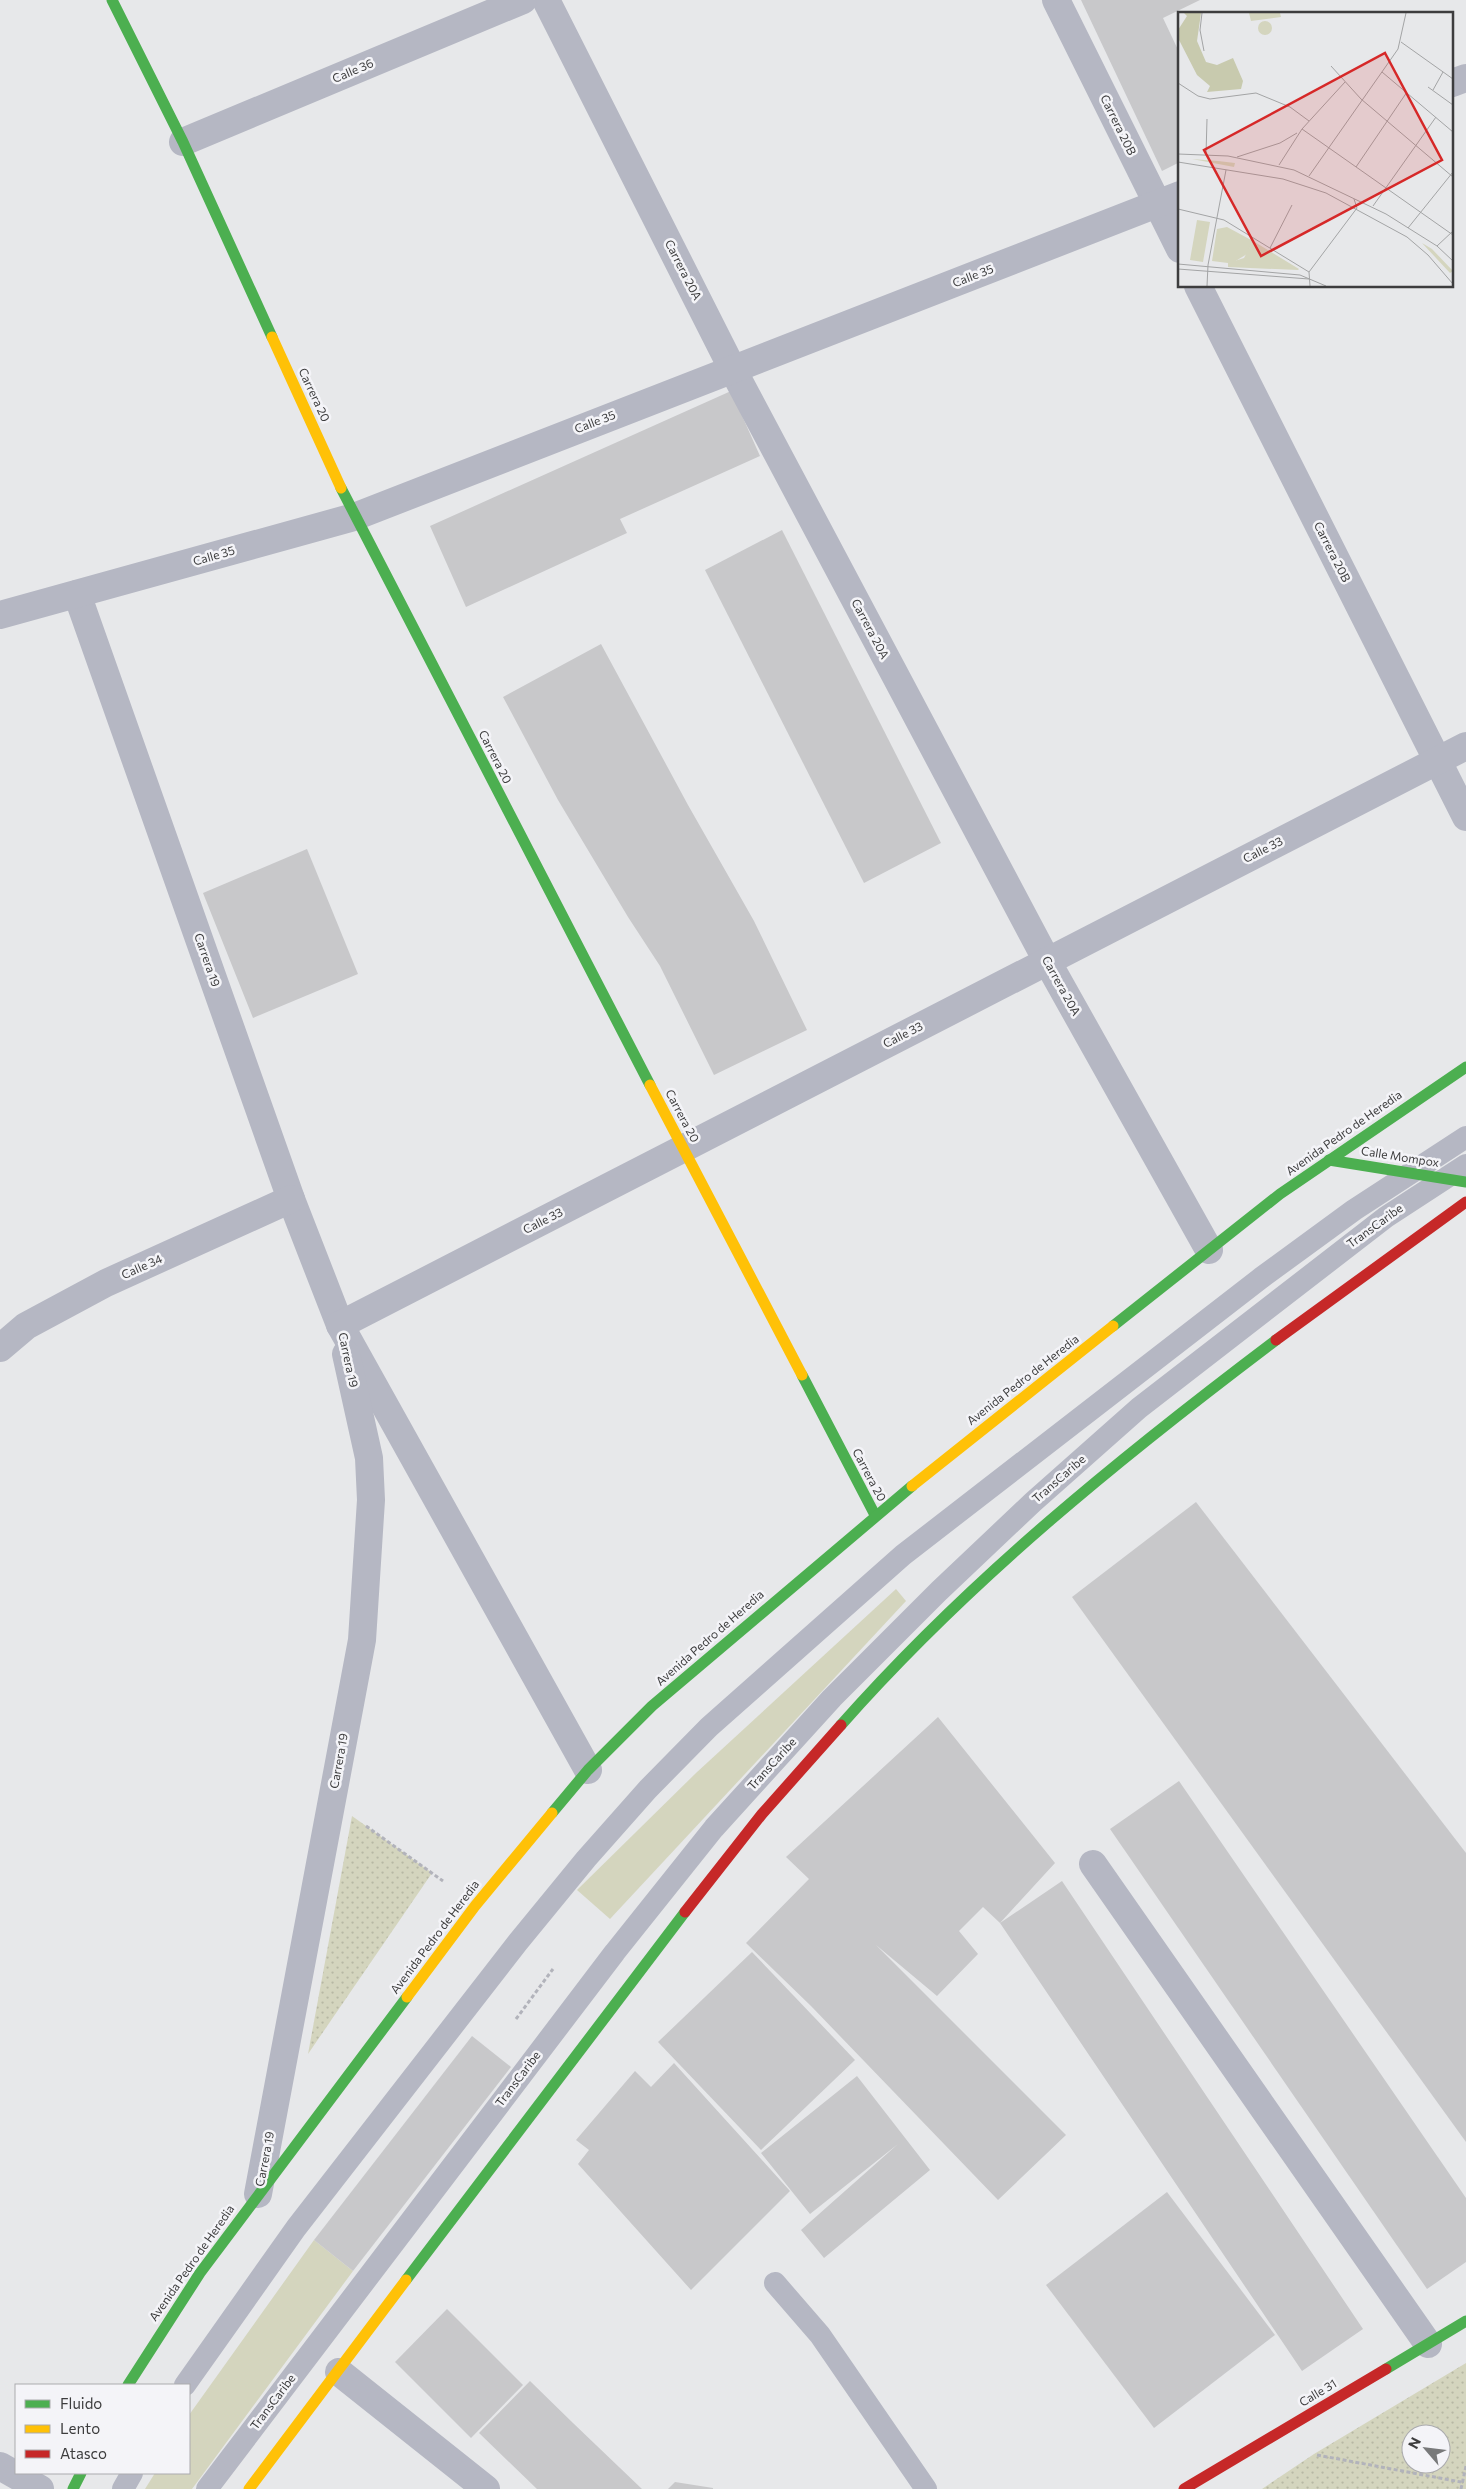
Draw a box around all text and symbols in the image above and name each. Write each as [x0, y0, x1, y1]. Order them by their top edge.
inset map [1178, 12, 1454, 288]
street label: Calle 36 [330, 55, 375, 85]
street label: Carrera 20B [1098, 92, 1140, 157]
street label: Carrera 20A [663, 237, 705, 302]
street label: Calle 35 [950, 261, 995, 289]
street label: Carrera 20 [296, 365, 334, 424]
street label: Calle 35 [572, 407, 617, 435]
street label: Carrera 20B [1312, 519, 1354, 584]
street label: Calle 35 [191, 542, 236, 568]
street label: Carrera 20A [849, 596, 893, 661]
street label: Carrera 20 [477, 728, 515, 786]
street label: Calle 33 [1240, 833, 1285, 865]
street label: Carrera 19 [192, 931, 224, 988]
street label: Carrera 20A [1040, 953, 1084, 1018]
street label: Calle 33 [880, 1018, 925, 1050]
street label: Carrera 20 [663, 1087, 703, 1145]
street label: Avenida Pedro de Heredia [1283, 1087, 1404, 1178]
street label: Calle Mompox [1360, 1143, 1441, 1169]
street label: TransCaribe [1344, 1200, 1405, 1250]
street label: Calle 33 [520, 1204, 565, 1236]
street label: Calle 34 [119, 1251, 164, 1281]
street label: Carrera 19 [336, 1331, 362, 1389]
street label: Avenida Pedro de Heredia [964, 1331, 1081, 1427]
street label: Carrera 20 [850, 1446, 890, 1504]
street label: TransCaribe [1029, 1451, 1088, 1505]
street label: Avenida Pedro de Heredia [653, 1587, 766, 1688]
street label: Carrera 19 [326, 1732, 350, 1790]
street label: TransCaribe [744, 1734, 798, 1792]
street label: Avenida Pedro de Heredia [387, 1877, 481, 1996]
street label: TransCaribe [492, 2048, 543, 2109]
street label: Carrera 19 [252, 2130, 276, 2188]
street label: Avenida Pedro de Heredia [146, 2202, 237, 2323]
street label: TransCaribe [247, 2371, 298, 2432]
street label: Calle 31 [1296, 2376, 1339, 2409]
legend [15, 2384, 190, 2474]
text: Fluido [60, 2394, 102, 2412]
text: Lento [60, 2419, 100, 2437]
north arrow [1401, 2424, 1451, 2474]
text: N [1404, 2434, 1424, 2451]
text: Atasco [60, 2444, 107, 2462]

